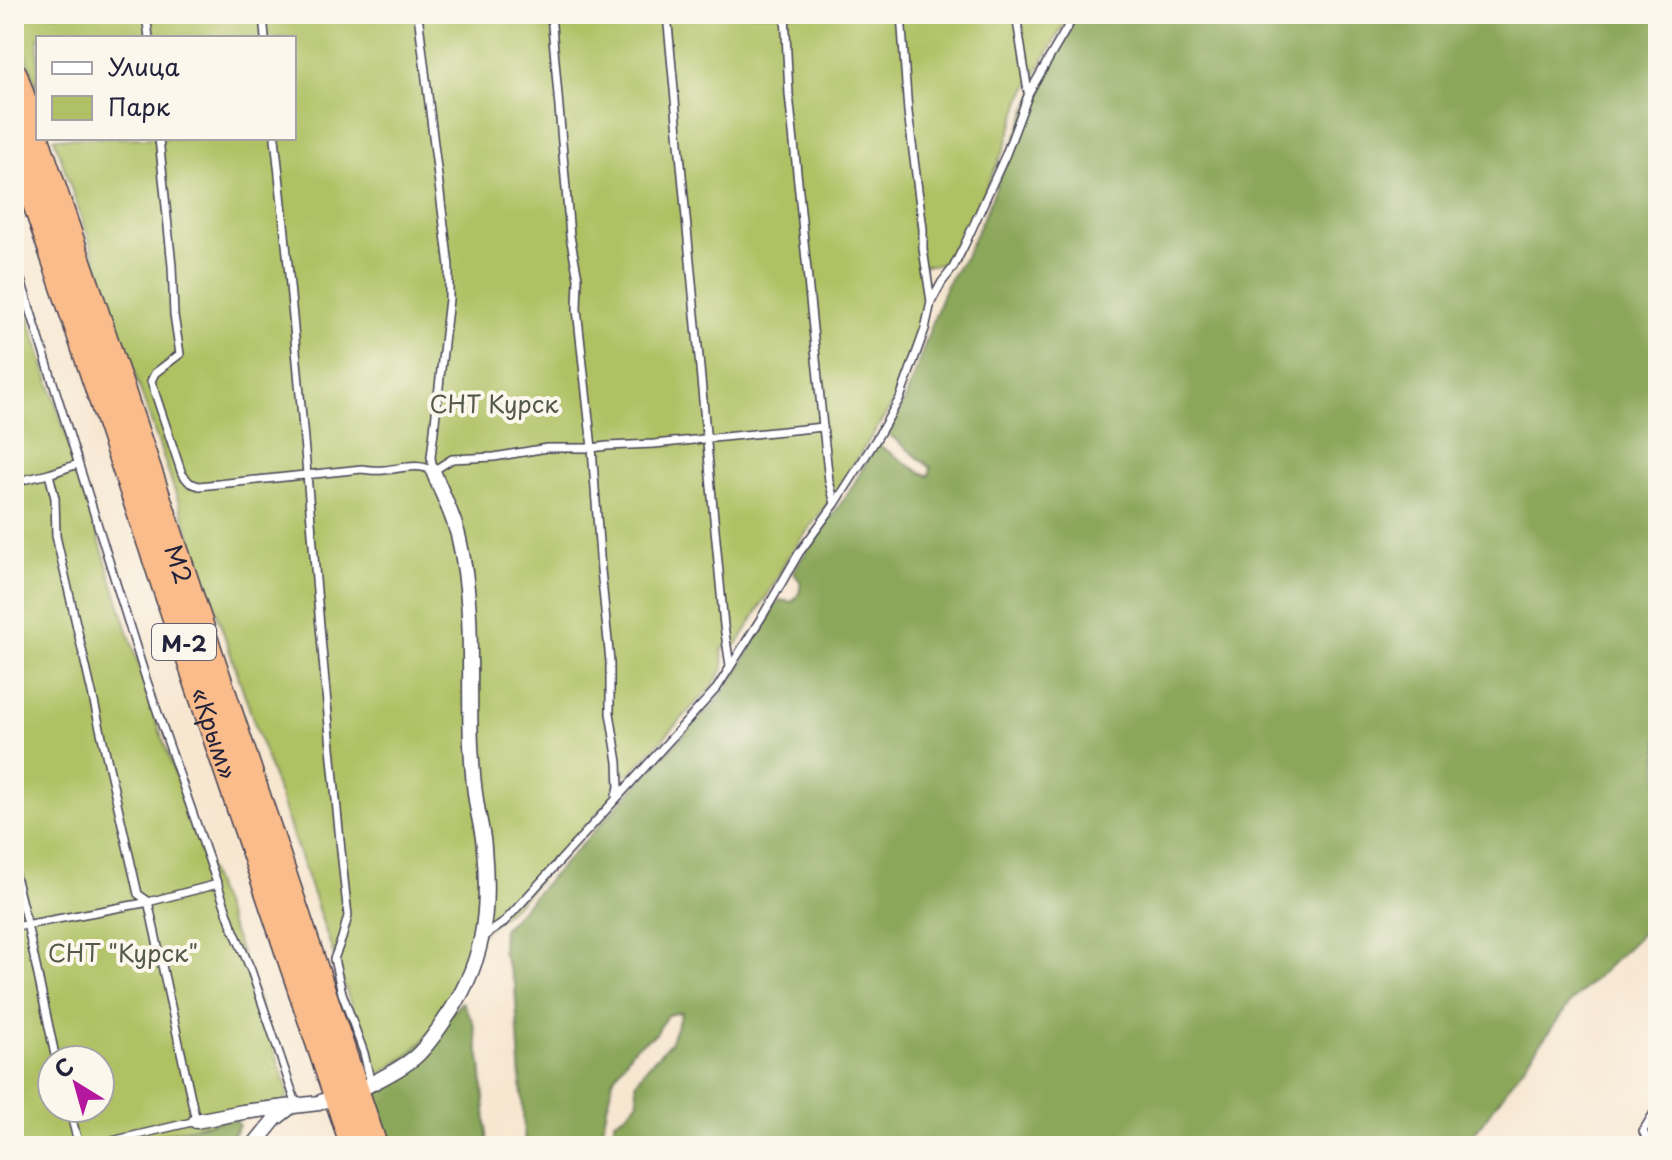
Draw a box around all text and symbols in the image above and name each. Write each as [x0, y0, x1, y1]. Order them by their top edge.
legend [36, 36, 296, 140]
text: Улица [108, 48, 180, 84]
text: Парк [108, 88, 171, 124]
park label: СНТ Курск [430, 385, 559, 421]
street label: М2 [156, 539, 203, 588]
road number: М-2 [152, 624, 216, 660]
street label: «Крым» [183, 682, 247, 784]
park label: СНТ "Курск" [48, 934, 198, 970]
north arrow [36, 1044, 116, 1124]
text: С [47, 1049, 80, 1085]

